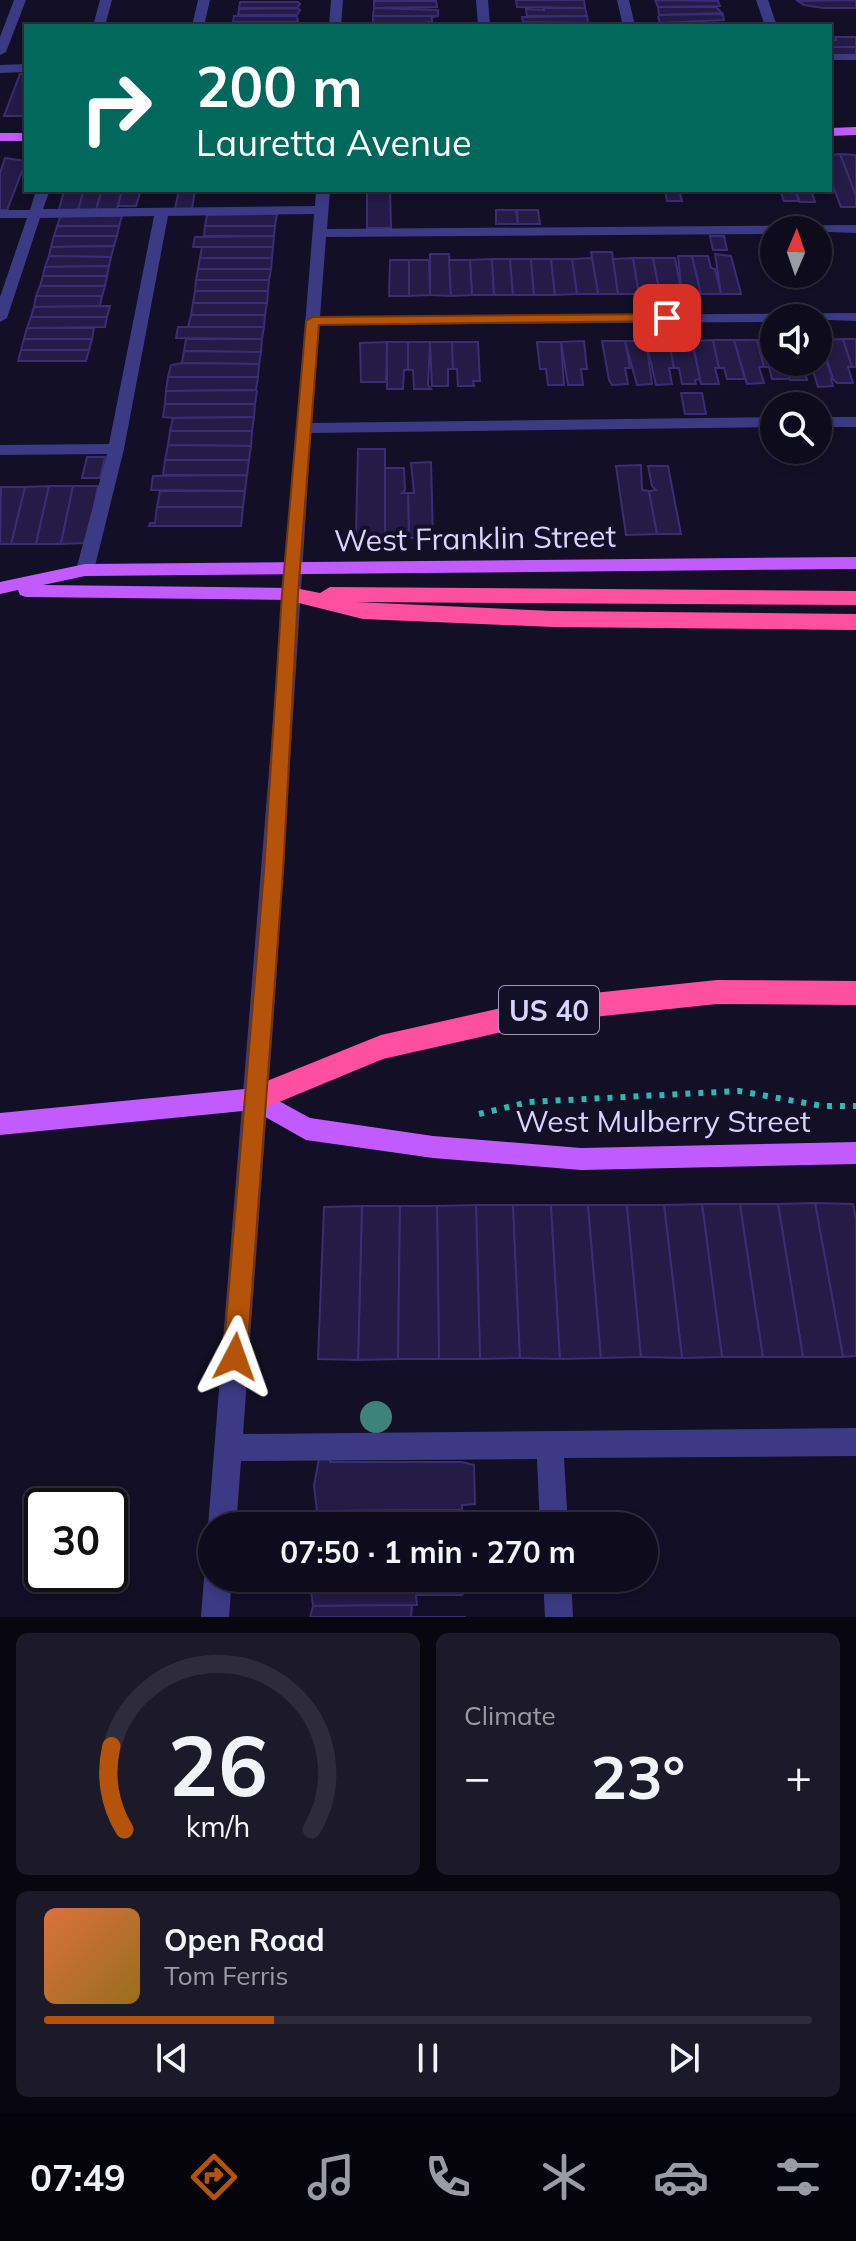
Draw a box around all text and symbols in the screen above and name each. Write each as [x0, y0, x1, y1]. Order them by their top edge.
text: 200 m [196, 51, 363, 121]
icon: right [64, 56, 168, 160]
text: Lauretta Avenue [196, 120, 472, 165]
north arrow [760, 216, 832, 288]
map controls [760, 216, 832, 464]
pin [633, 284, 701, 352]
icon: arrive [645, 296, 689, 340]
button: sound [760, 304, 832, 376]
button: search [760, 392, 832, 464]
street label: West Franklin Street [334, 517, 616, 559]
road number: US 40 [499, 986, 599, 1034]
street label: West Mulberry Street [516, 1102, 810, 1140]
position arrow [193, 1315, 277, 1399]
speed limit sign: 30 [24, 1488, 128, 1592]
text: 07:50 · 1 min · 270 m [280, 1533, 576, 1571]
text: Climate [464, 1699, 556, 1732]
text: 26 [168, 1712, 268, 1817]
text: 23° [591, 1739, 685, 1814]
text: − [464, 1749, 490, 1804]
text: + [786, 1749, 812, 1804]
text: km/h [186, 1808, 250, 1844]
text: Open Road [164, 1921, 325, 1959]
text: Tom Ferris [164, 1959, 288, 1992]
icon: previous [150, 2036, 194, 2080]
icon: pause [406, 2036, 450, 2080]
icon: next [662, 2036, 706, 2080]
icon: directions [186, 2149, 242, 2205]
icon: music [303, 2149, 359, 2205]
icon: phone [420, 2149, 476, 2205]
icon: climate [536, 2149, 592, 2205]
icon: car [653, 2149, 709, 2205]
icon: filters [770, 2149, 826, 2205]
text: 07:49 [30, 2155, 126, 2200]

